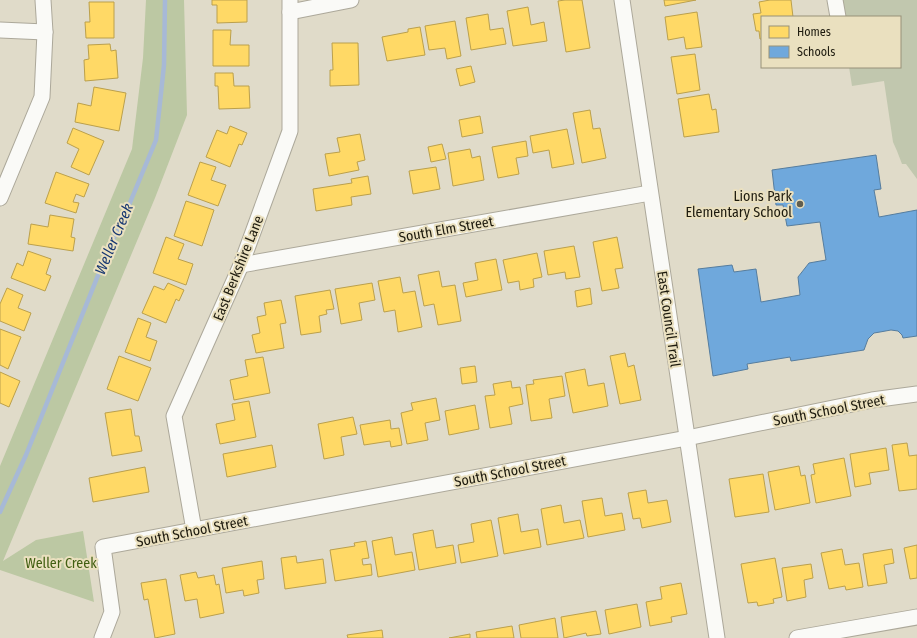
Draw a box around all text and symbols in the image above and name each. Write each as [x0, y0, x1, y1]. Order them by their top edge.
legend [761, 16, 901, 68]
text: Homes [797, 25, 831, 39]
text: Schools [797, 45, 835, 59]
place label: Lions Park Elementary School [685, 188, 792, 221]
marker: Lions Park Elementary School [795, 199, 805, 209]
water label: Weller Creek [91, 200, 137, 277]
street label: East Berkshire Lane [210, 213, 267, 323]
street label: South Elm Street [398, 213, 495, 246]
street label: East Council Trail [653, 270, 684, 369]
street label: South School Street [772, 391, 887, 430]
street label: South School Street [453, 452, 568, 491]
street label: South School Street [135, 512, 250, 551]
park label: Weller Creek [25, 555, 97, 572]

